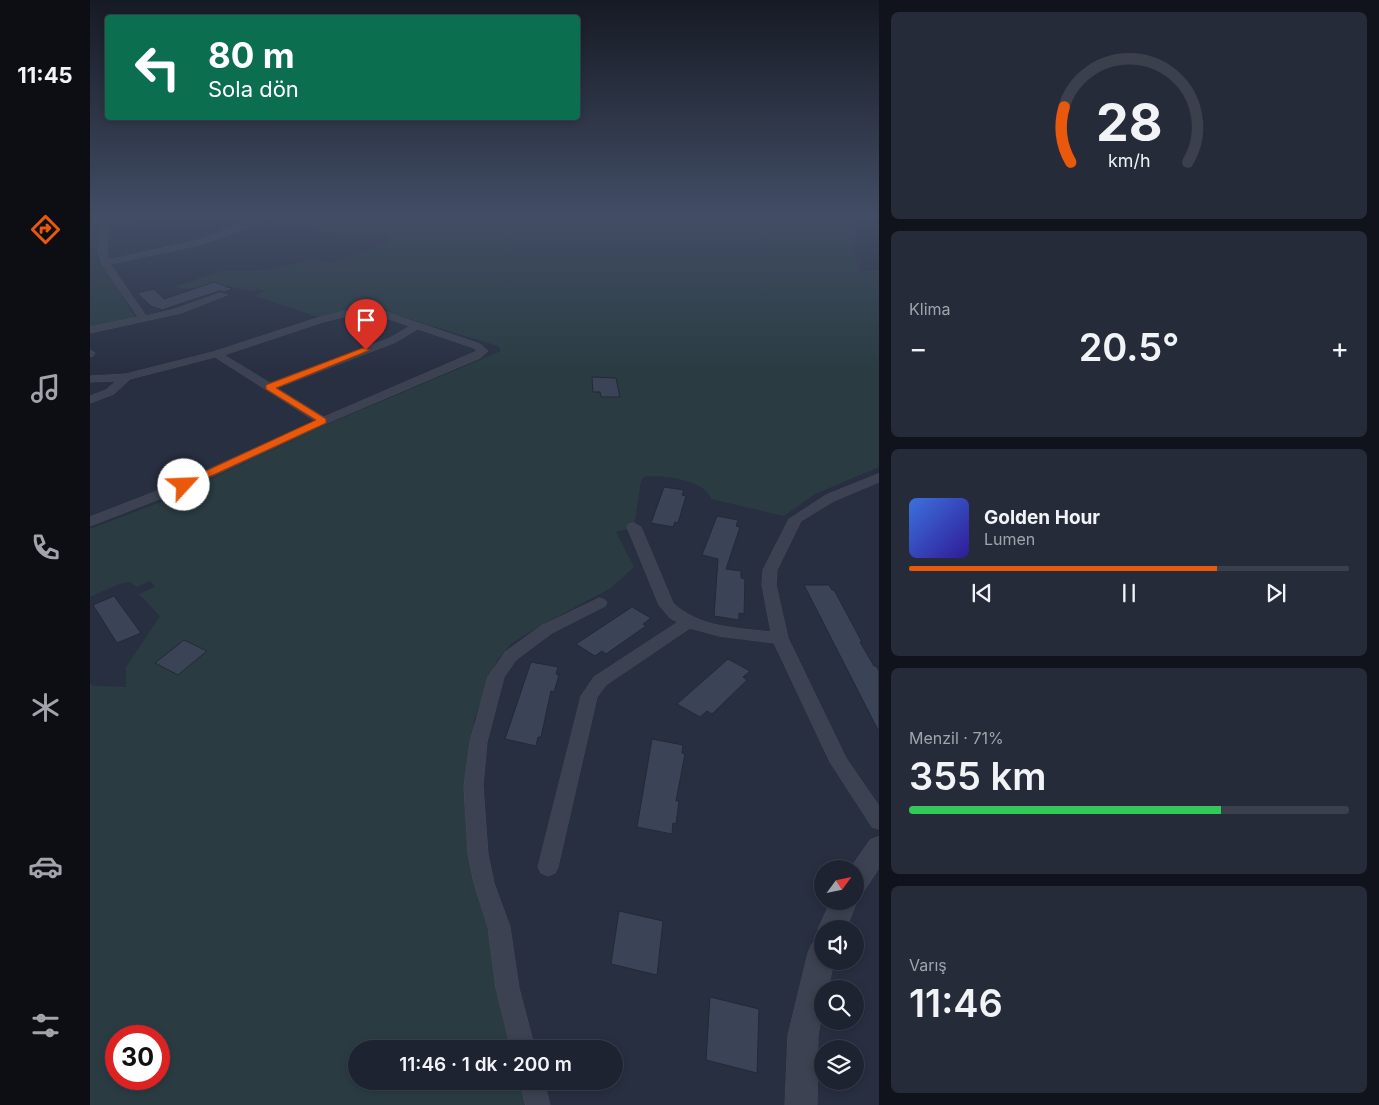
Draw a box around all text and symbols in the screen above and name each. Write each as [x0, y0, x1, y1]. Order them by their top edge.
text: 80 m [208, 34, 295, 76]
icon: left [125, 35, 190, 100]
text: 11:45 [17, 62, 73, 88]
text: Sola dön [208, 76, 299, 102]
text: 28 [1096, 91, 1162, 154]
text: km/h [1108, 150, 1150, 171]
icon: directions [28, 212, 63, 247]
pin [345, 299, 387, 350]
text: Klima [909, 299, 951, 319]
icon: arrive [352, 306, 380, 334]
text: 20.5° [1079, 324, 1179, 370]
text: − [909, 331, 928, 365]
text: + [1330, 331, 1349, 365]
icon: music [28, 371, 63, 406]
position arrow [157, 458, 209, 510]
text: Golden Hour [984, 506, 1100, 529]
text: Lumen [984, 529, 1035, 549]
icon: phone [28, 530, 63, 565]
icon: previous [968, 579, 996, 607]
icon: pause [1115, 579, 1143, 607]
icon: next [1262, 579, 1290, 607]
icon: climate [28, 690, 63, 725]
text: Menzil · 71% [909, 728, 1004, 748]
text: 355 km [909, 753, 1046, 799]
icon: car [28, 849, 63, 884]
north arrow [814, 860, 864, 910]
map controls [814, 860, 864, 1090]
button: sound [814, 920, 864, 970]
text: Varış [909, 955, 947, 975]
button: search [814, 980, 864, 1030]
text: 11:46 [909, 980, 1003, 1026]
icon: filters [28, 1008, 63, 1043]
speed limit sign: 30 [105, 1025, 170, 1090]
button: layers [814, 1040, 864, 1090]
text: 11:46 · 1 dk · 200 m [399, 1053, 572, 1076]

